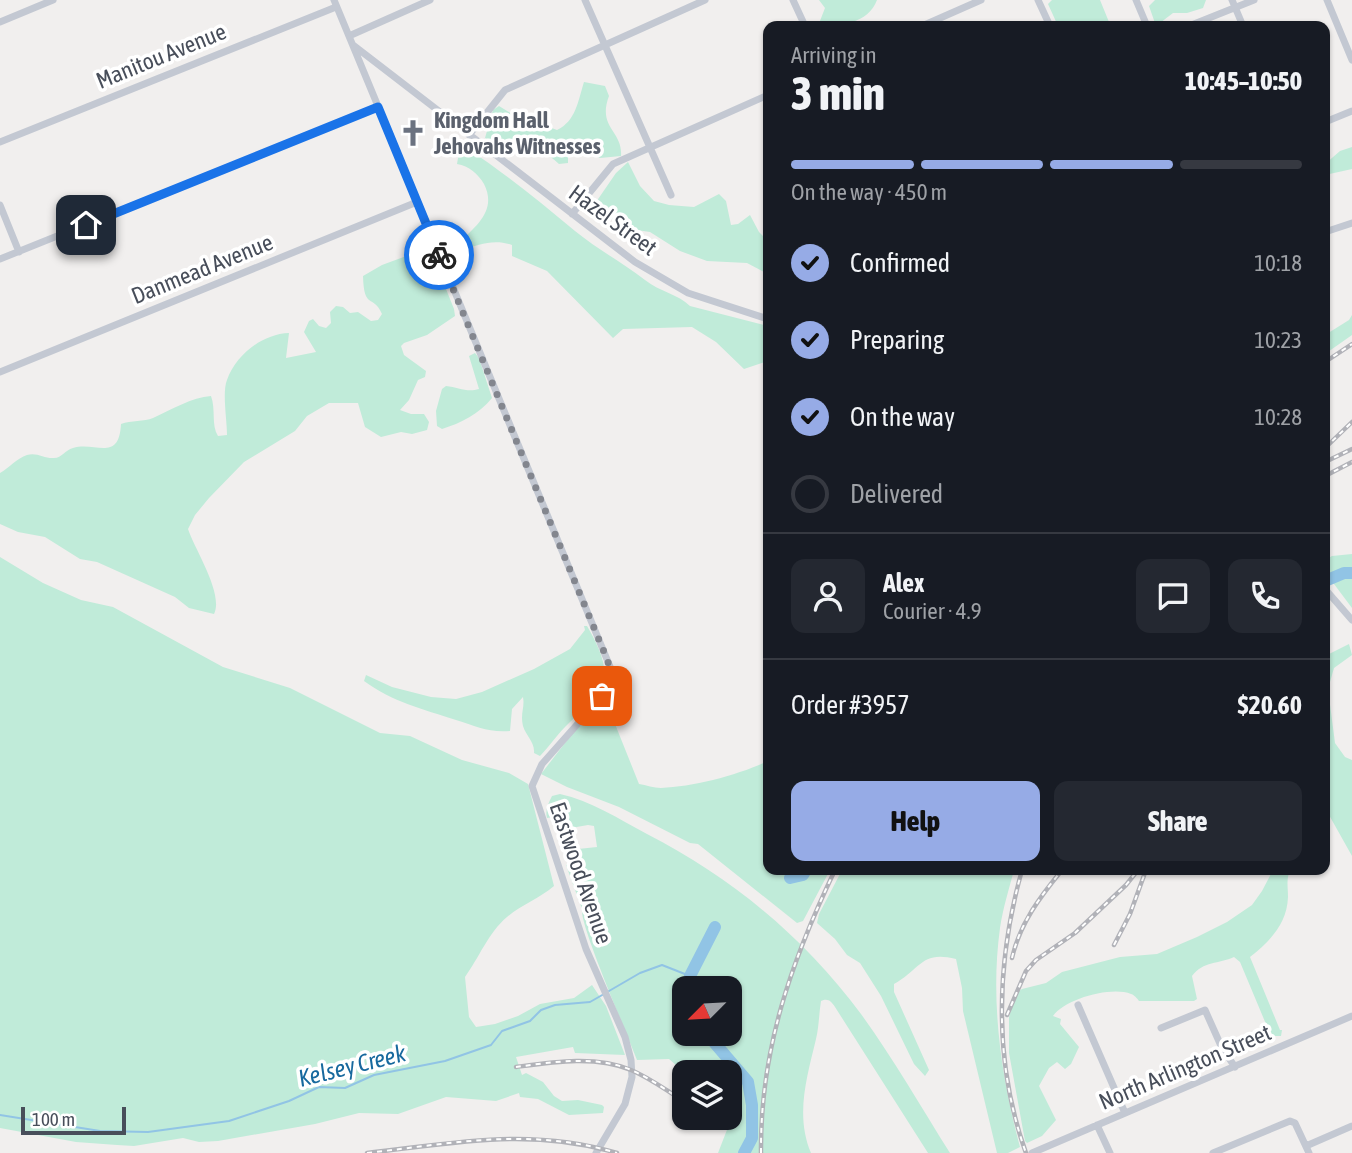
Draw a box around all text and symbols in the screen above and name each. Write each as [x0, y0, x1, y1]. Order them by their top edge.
street label: Manitou Avenue [92, 18, 230, 94]
text: Arriving in [791, 42, 877, 68]
text: 10:45–10:50 [1185, 66, 1302, 96]
text: 3 min [791, 67, 885, 120]
place label: Kingdom Hall Jehovahs Witnesses [433, 107, 601, 159]
church icon: Kingdom Hall Jehovahs Witnesses [398, 118, 428, 148]
street label: Hazel Street [564, 179, 662, 261]
text: On the way · 450 m [791, 179, 947, 205]
pin [56, 195, 116, 255]
icon: home [67, 206, 105, 244]
courier [404, 220, 474, 290]
street label: Danmead Avenue [128, 229, 276, 309]
icon: bike [420, 236, 458, 274]
icon: check [791, 244, 829, 282]
text: Confirmed [850, 248, 950, 278]
text: 10:18 [1254, 250, 1302, 276]
icon: check [791, 321, 829, 359]
text: Preparing [850, 325, 944, 355]
text: 10:23 [1254, 327, 1302, 353]
icon: check [791, 398, 829, 436]
text: On the way [850, 402, 955, 432]
text: 10:28 [1254, 404, 1302, 430]
text: Delivered [850, 479, 943, 509]
button: person [791, 559, 865, 633]
button: chat [1136, 559, 1210, 633]
button: phone [1228, 559, 1302, 633]
text: Alex [883, 568, 924, 598]
text: Courier · 4.9 [883, 598, 982, 624]
pin [572, 666, 632, 726]
icon: bag [583, 677, 621, 715]
text: Order #3957 [791, 690, 910, 720]
text: $20.60 [1238, 690, 1302, 720]
button: Help [791, 781, 1040, 861]
button: Share [1054, 781, 1302, 861]
street label: Eastwood Avenue [545, 799, 617, 947]
north arrow [672, 976, 742, 1046]
map controls [672, 976, 742, 1130]
street label: North Arlington Street [1095, 1019, 1275, 1115]
water label: Kelsey Creek [295, 1039, 409, 1092]
button: layers [672, 1060, 742, 1130]
scale bar [21, 1104, 126, 1136]
text: 100 m [32, 1108, 75, 1130]

